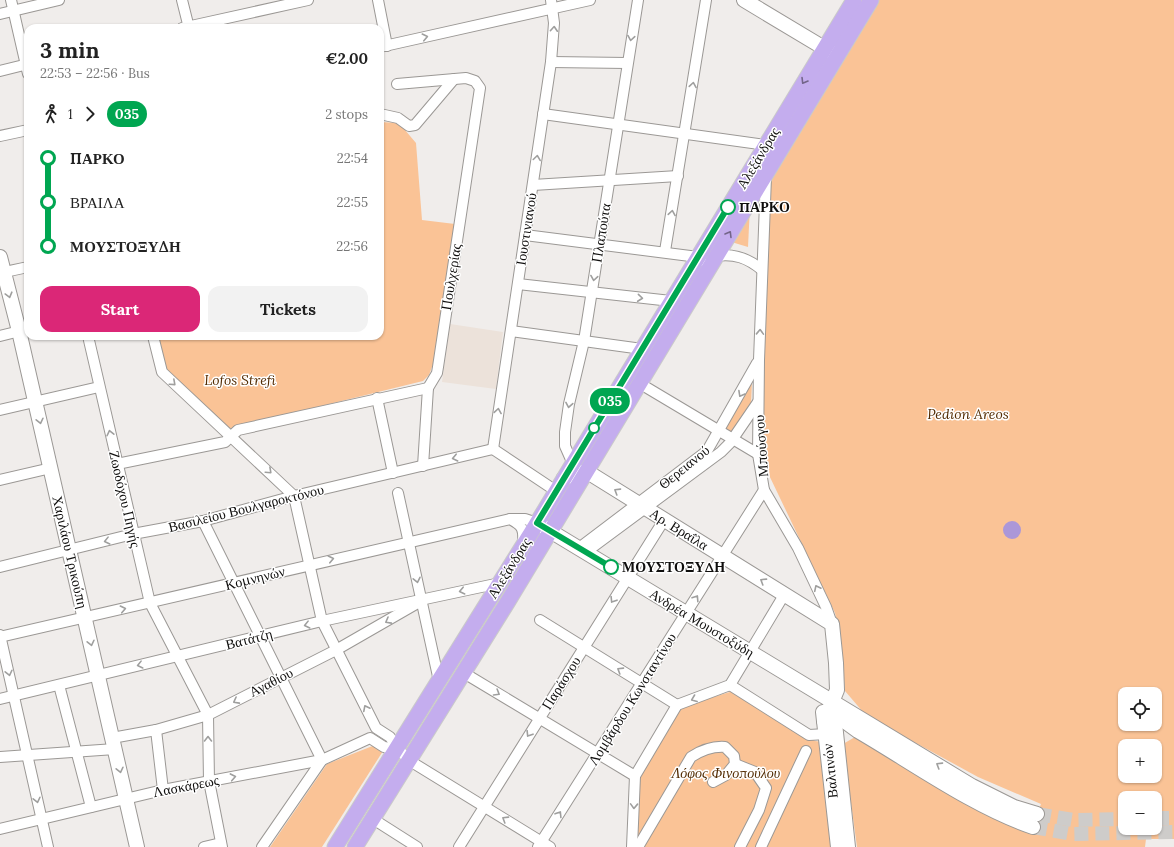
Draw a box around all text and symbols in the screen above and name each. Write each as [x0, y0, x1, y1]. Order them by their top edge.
one-way arrow [549, 26, 558, 32]
one-way arrow [422, 34, 428, 42]
one-way arrow [627, 35, 636, 42]
text: 3 min [40, 36, 100, 64]
text: €2.00 [326, 49, 368, 68]
text: 22:53 – 22:56 · Bus [40, 65, 150, 82]
one-way arrow [801, 77, 809, 84]
one-way arrow [688, 81, 696, 88]
icon: walk [40, 103, 62, 125]
icon: forward [79, 103, 101, 125]
text: 035 [115, 105, 139, 123]
text: 1 [68, 106, 73, 123]
text: 2 stops [325, 106, 368, 123]
street label: Αλεξάνδρας [733, 124, 784, 192]
text: ΠΑΡΚΟ [70, 149, 125, 168]
text: 22:54 [337, 150, 368, 167]
one-way arrow [532, 154, 541, 161]
street label: Ιουστινιανού [511, 191, 541, 267]
text: ΒΡΑΙΛΑ [70, 193, 125, 212]
text: 22:55 [337, 194, 368, 211]
place label: ΠΑΡΚΟ [739, 198, 790, 216]
marker: ΠΑΡΚΟ [720, 199, 736, 215]
street label: Πλαπούτα [587, 201, 615, 264]
one-way arrow [667, 210, 676, 216]
one-way arrow [724, 231, 732, 238]
text: ΜΟΥΣΤΟΞΥΔΗ [70, 237, 181, 256]
text: 22:56 [336, 238, 368, 255]
street label: Πουλχερίας [437, 242, 465, 312]
one-way arrow [590, 275, 599, 281]
button: Start [40, 286, 200, 332]
button: Tickets [208, 286, 368, 332]
one-way arrow [5, 291, 13, 298]
one-way arrow [637, 293, 643, 302]
one-way arrow [756, 329, 764, 335]
park label: Lofos Strefi [204, 371, 276, 389]
one-way arrow [169, 378, 176, 385]
line badge: 035 [587, 388, 633, 414]
one-way arrow [738, 390, 745, 397]
text: 035 [598, 392, 622, 410]
one-way arrow [566, 402, 574, 408]
park label: Pedion Areos [927, 405, 1009, 423]
one-way arrow [494, 408, 502, 414]
street label: Μπούσγου [750, 414, 772, 478]
one-way arrow [35, 417, 44, 424]
unlabelled marker [588, 422, 600, 434]
one-way arrow [106, 430, 114, 436]
street label: Θερειανού [655, 441, 713, 493]
street label: Ζωοδόχου Πηγής [105, 449, 145, 550]
one-way arrow [452, 454, 458, 462]
one-way arrow [264, 466, 272, 474]
street label: Βασιλείου Βουλγαροκτόνου [166, 480, 326, 536]
one-way arrow [614, 488, 621, 495]
street label: Χαριλάου Τρικούπη [48, 494, 92, 610]
street label: Αρ. Βραΐλα [646, 504, 712, 554]
street label: Αλεξάνδρας [483, 534, 535, 602]
one-way arrow [104, 536, 111, 545]
one-way arrow [328, 556, 334, 564]
place label: ΜΟΥΣΤΟΞΥΔΗ [622, 558, 725, 576]
marker: ΜΟΥΣΤΟΞΥΔΗ [603, 559, 619, 575]
street label: Κομνηνών [223, 562, 287, 594]
one-way arrow [412, 577, 420, 583]
one-way arrow [760, 579, 767, 586]
street label: Ανδρέα Μουστοξύδη [646, 585, 758, 661]
one-way arrow [814, 585, 822, 592]
one-way arrow [459, 587, 465, 595]
one-way arrow [691, 595, 699, 602]
one-way arrow [611, 596, 618, 603]
one-way arrow [119, 605, 126, 613]
one-way arrow [385, 617, 392, 624]
one-way arrow [304, 620, 311, 628]
street label: Βατάτζη [224, 624, 274, 654]
street label: Λομβάρδου Κωνσταντίνου [584, 629, 680, 769]
one-way arrow [86, 640, 94, 647]
street label: Παράσχου [538, 653, 584, 713]
one-way arrow [137, 661, 144, 669]
street label: Αγαθίου [246, 663, 296, 701]
one-way arrow [617, 668, 624, 675]
one-way arrow [4, 670, 12, 676]
map controls [1118, 687, 1162, 835]
button: locate [1118, 687, 1162, 731]
one-way arrow [493, 688, 500, 695]
one-way arrow [690, 695, 697, 703]
one-way arrow [232, 696, 240, 704]
one-way arrow [363, 705, 371, 712]
one-way arrow [527, 730, 534, 737]
one-way arrow [204, 736, 212, 742]
button: + [1118, 739, 1162, 783]
street label: Βαλτινών [818, 743, 842, 799]
one-way arrow [936, 763, 943, 770]
park label: Λόφος Φινοπούλου [670, 764, 780, 782]
one-way arrow [115, 767, 123, 773]
street label: Λασκάρεως [151, 771, 221, 801]
one-way arrow [230, 773, 236, 782]
button: − [1118, 791, 1162, 835]
one-way arrow [33, 796, 41, 803]
one-way arrow [629, 803, 638, 809]
one-way arrow [554, 811, 561, 818]
one-way arrow [502, 817, 509, 824]

